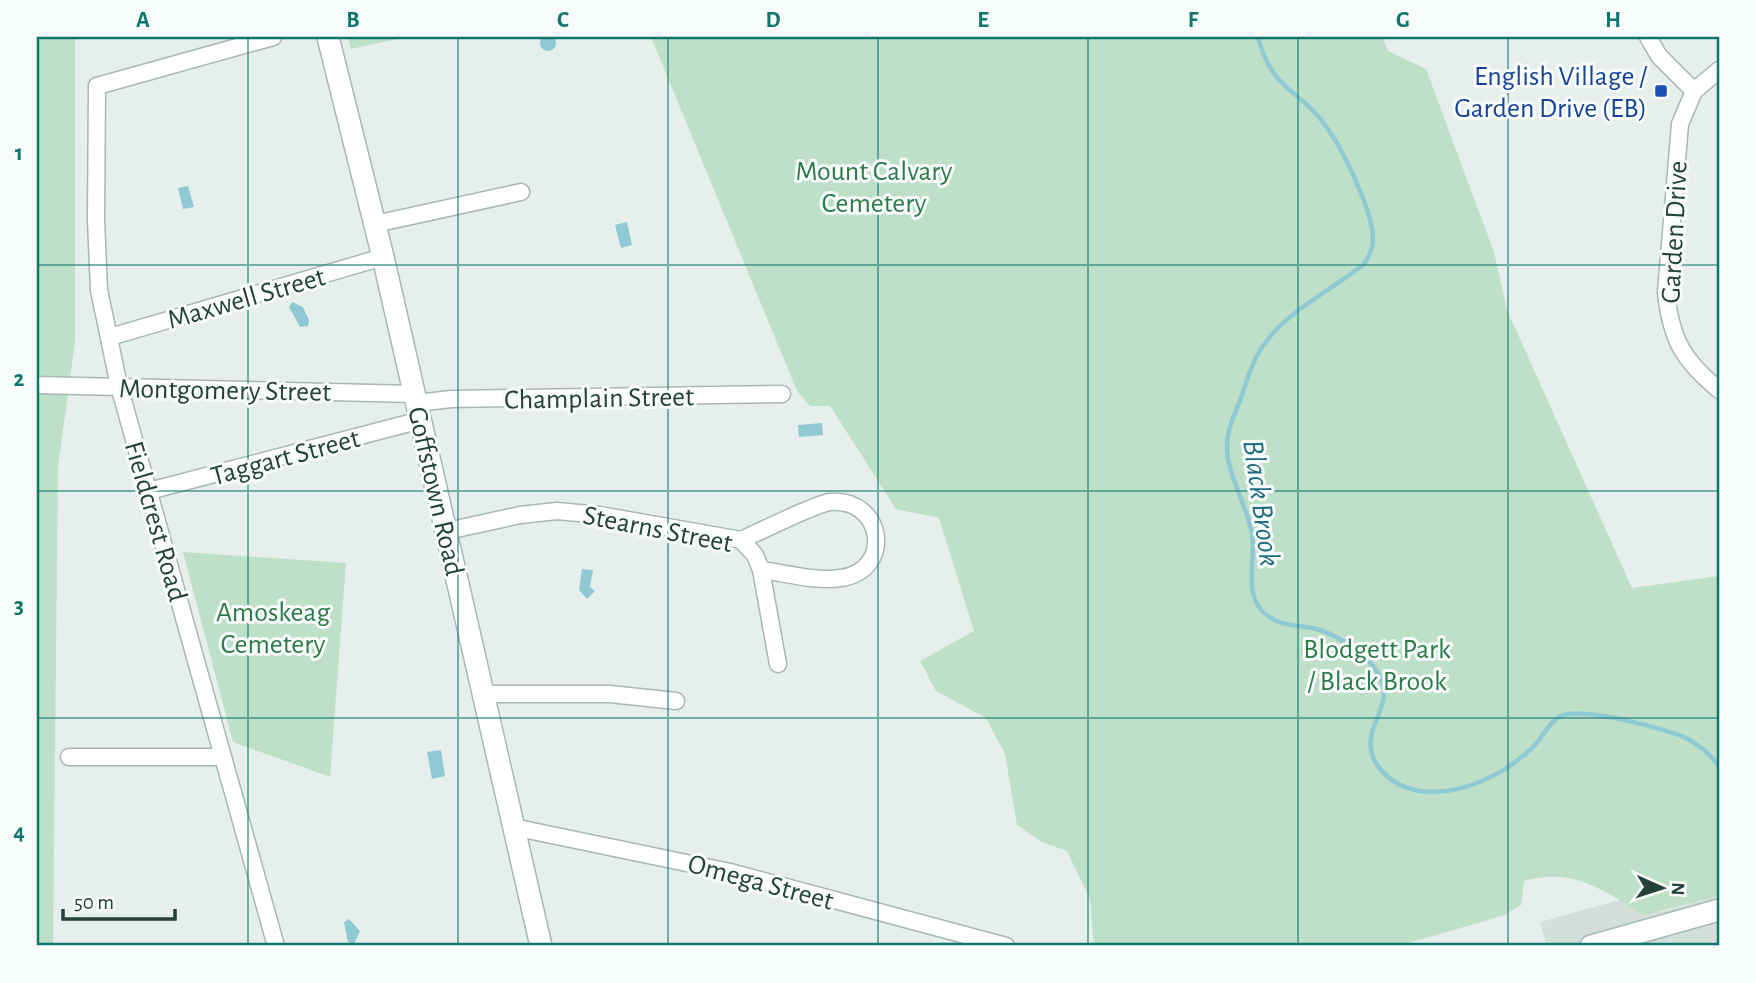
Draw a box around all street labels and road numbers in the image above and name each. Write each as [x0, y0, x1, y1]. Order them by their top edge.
street label: Garden Drive [1657, 160, 1693, 304]
street label: Maxwell Street [164, 263, 329, 335]
street label: Montgomery Street [119, 375, 331, 407]
street label: Champlain Street [504, 383, 694, 415]
street label: Goffstown Road [402, 404, 468, 579]
street label: Taggart Street [208, 425, 363, 491]
street label: Fieldcrest Road [119, 438, 191, 605]
street label: Stearns Street [580, 502, 735, 558]
street label: Omega Street [685, 850, 836, 916]

